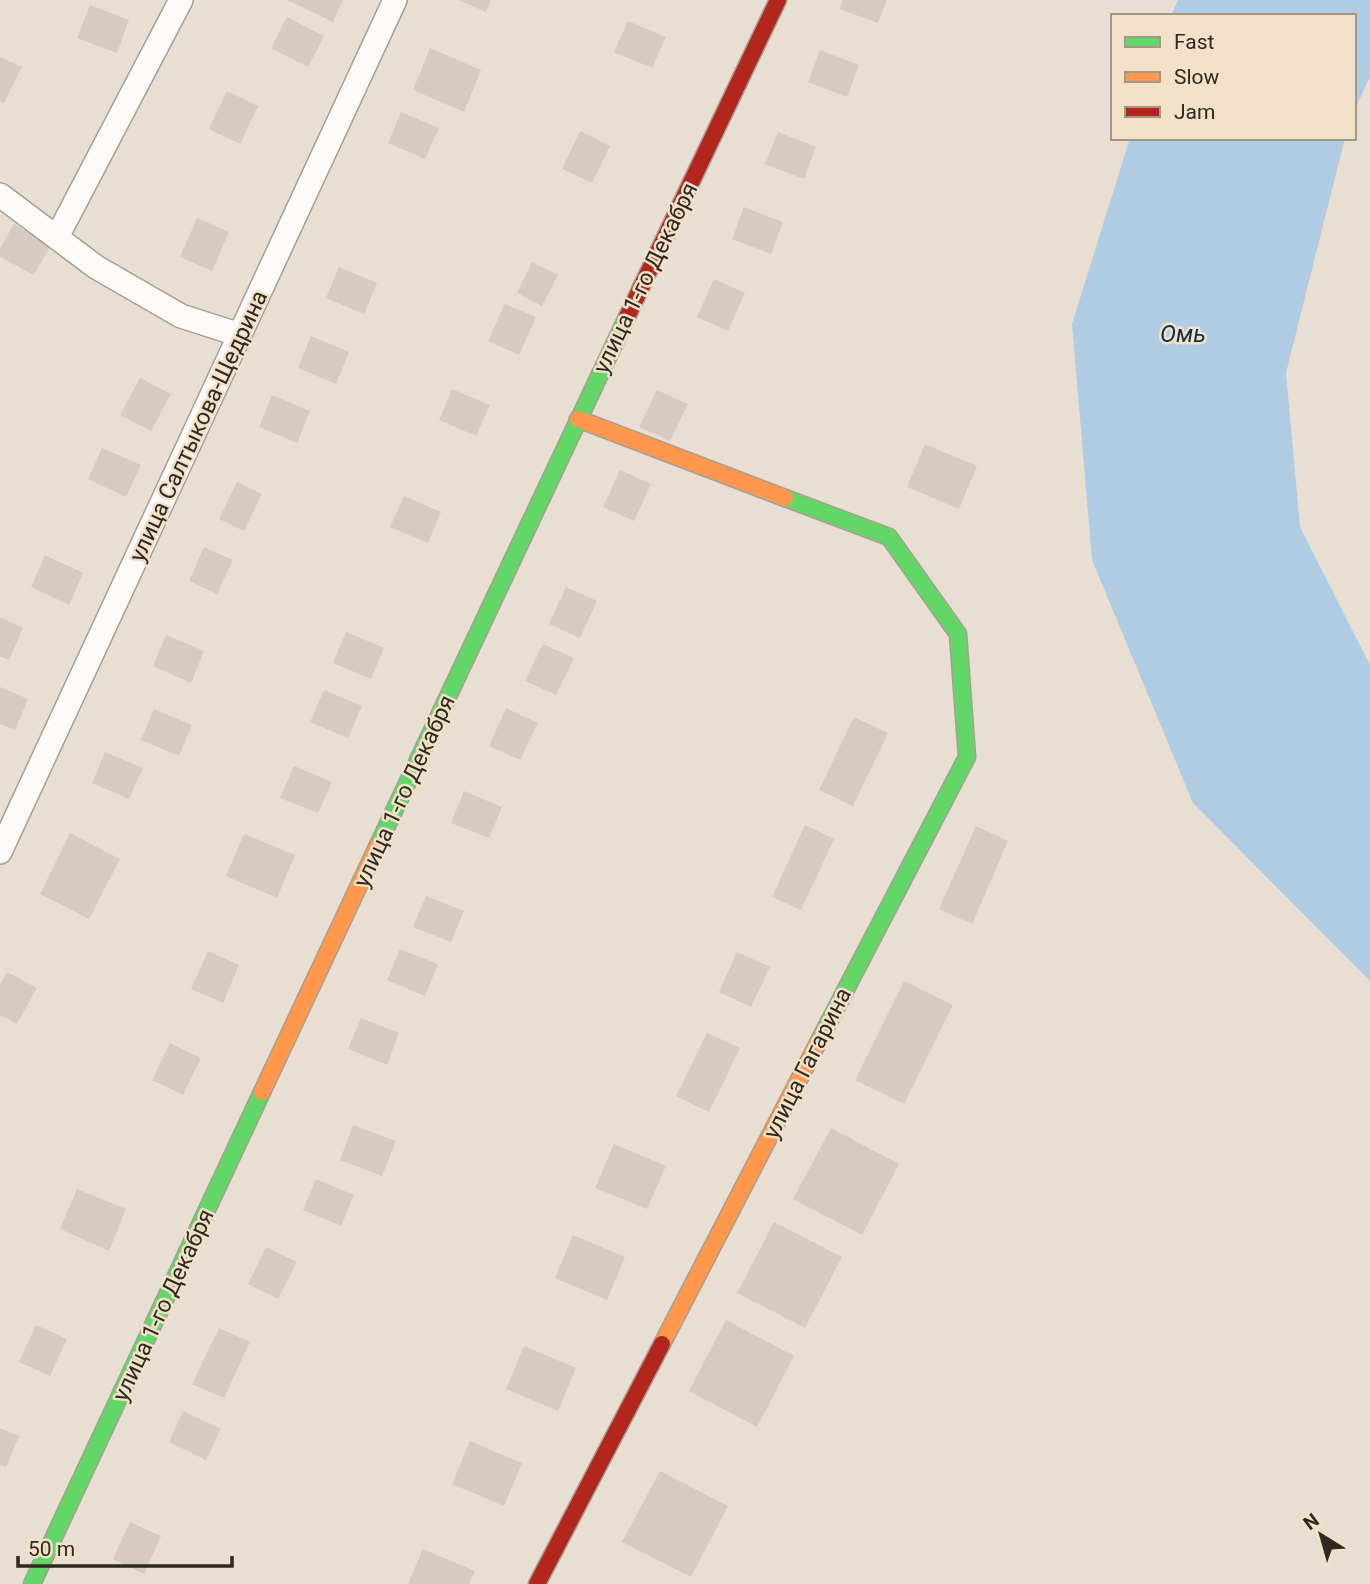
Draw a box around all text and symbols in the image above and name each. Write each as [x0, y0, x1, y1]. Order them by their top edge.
legend [1111, 14, 1356, 140]
text: Fast [1174, 30, 1215, 54]
text: Slow [1174, 65, 1220, 89]
text: Jam [1174, 100, 1215, 124]
street label: улица 1-го Декабря [588, 178, 703, 378]
street label: улица Салтыкова-Щедрина [124, 286, 273, 566]
water label: Омь [1160, 320, 1206, 348]
street label: улица 1-го Декабря [348, 691, 461, 892]
street label: улица Гагарина [758, 983, 857, 1143]
street label: улица 1-го Декабря [107, 1205, 220, 1406]
north arrow [1286, 1500, 1356, 1570]
text: N [1299, 1509, 1323, 1535]
scale bar [18, 1524, 231, 1568]
text: 50 m [28, 1537, 75, 1561]

